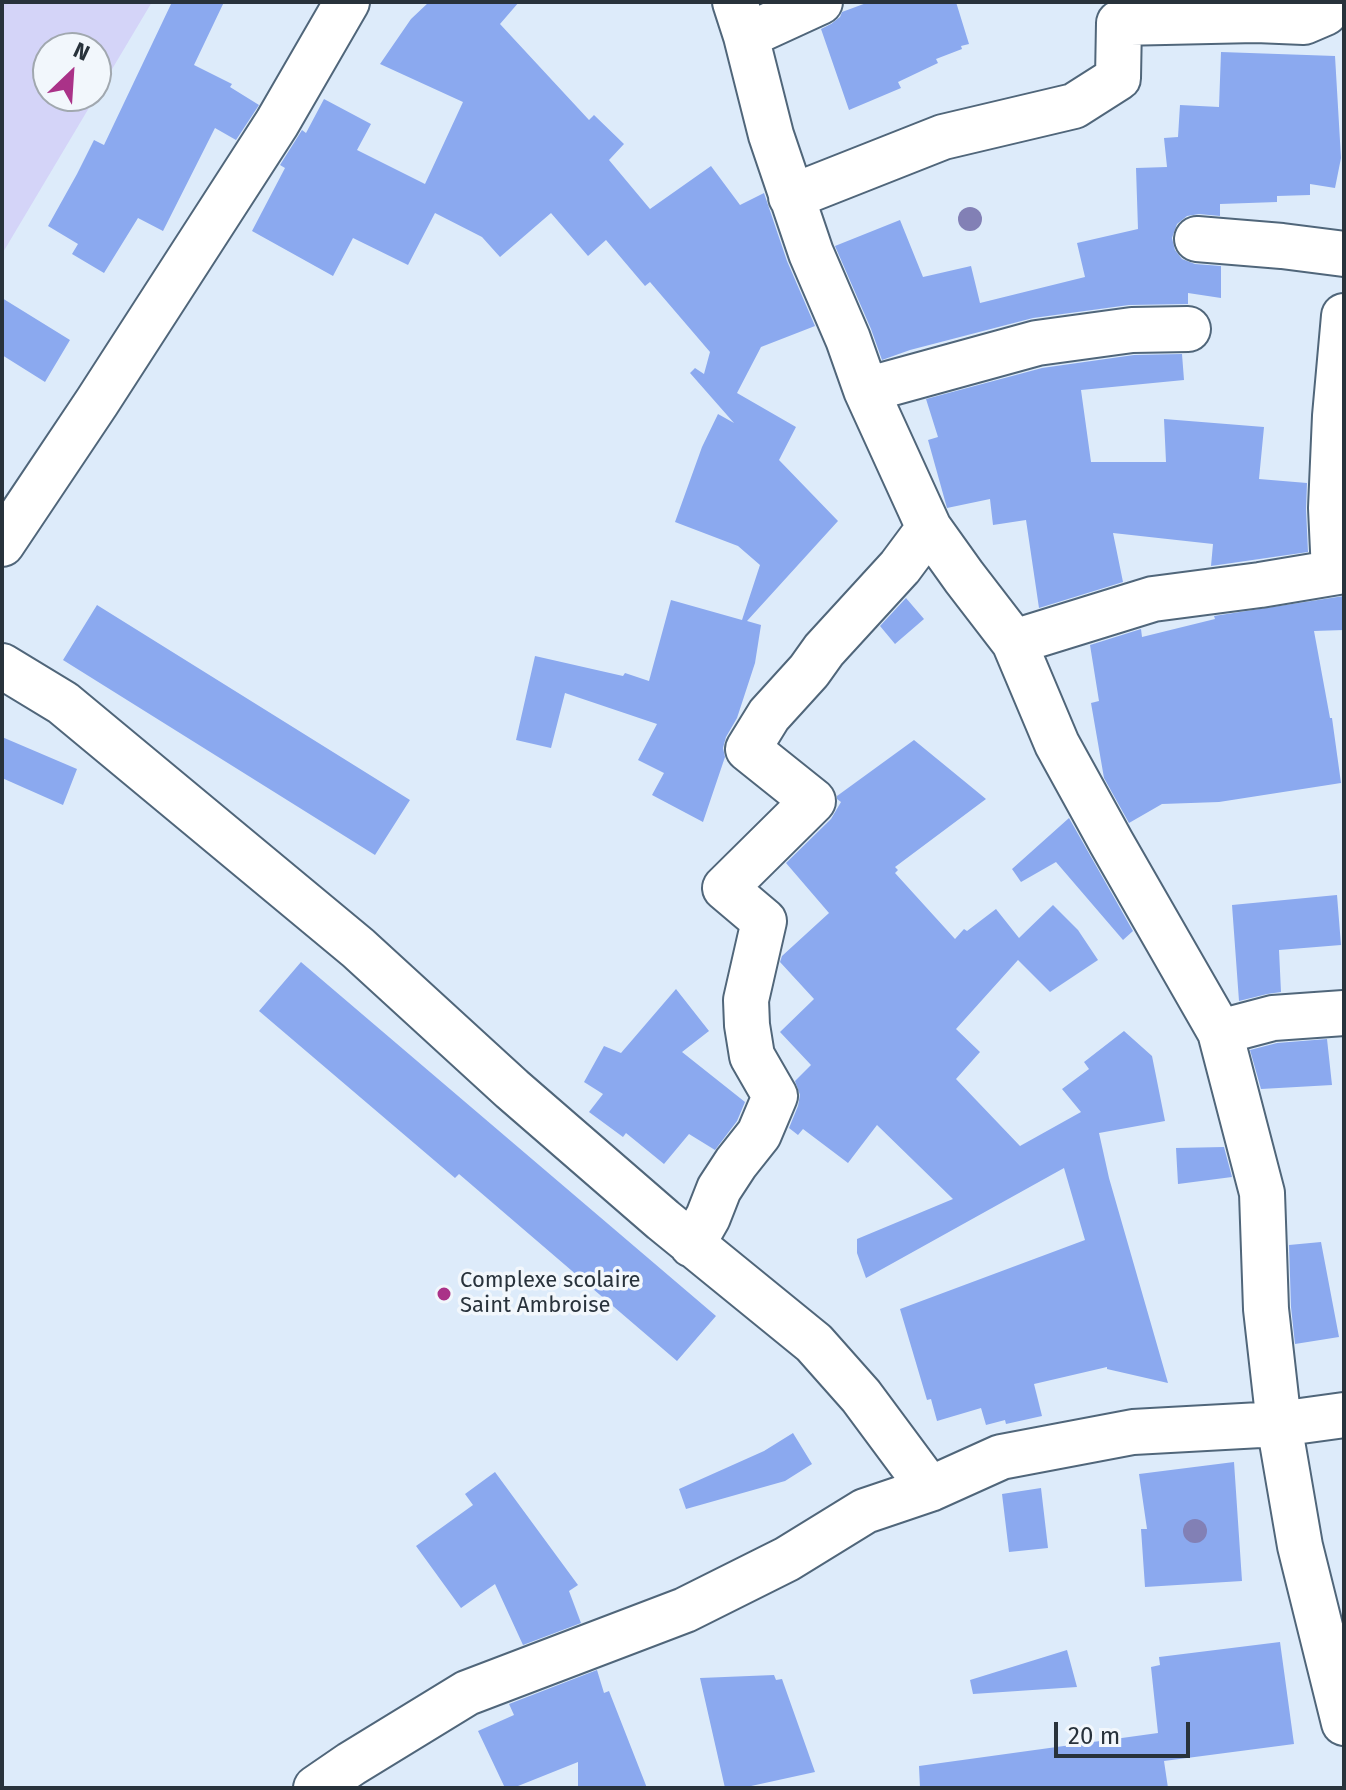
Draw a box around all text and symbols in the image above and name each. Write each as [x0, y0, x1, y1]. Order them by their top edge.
north arrow [32, 32, 112, 112]
text: N [69, 36, 94, 67]
place label: Complexe scolaire Saint Ambroise [460, 1268, 641, 1320]
marker: Complexe scolaire Saint Ambroise [435, 1285, 453, 1303]
scale bar [1058, 1706, 1194, 1756]
text: 20 m [1068, 1722, 1120, 1750]

